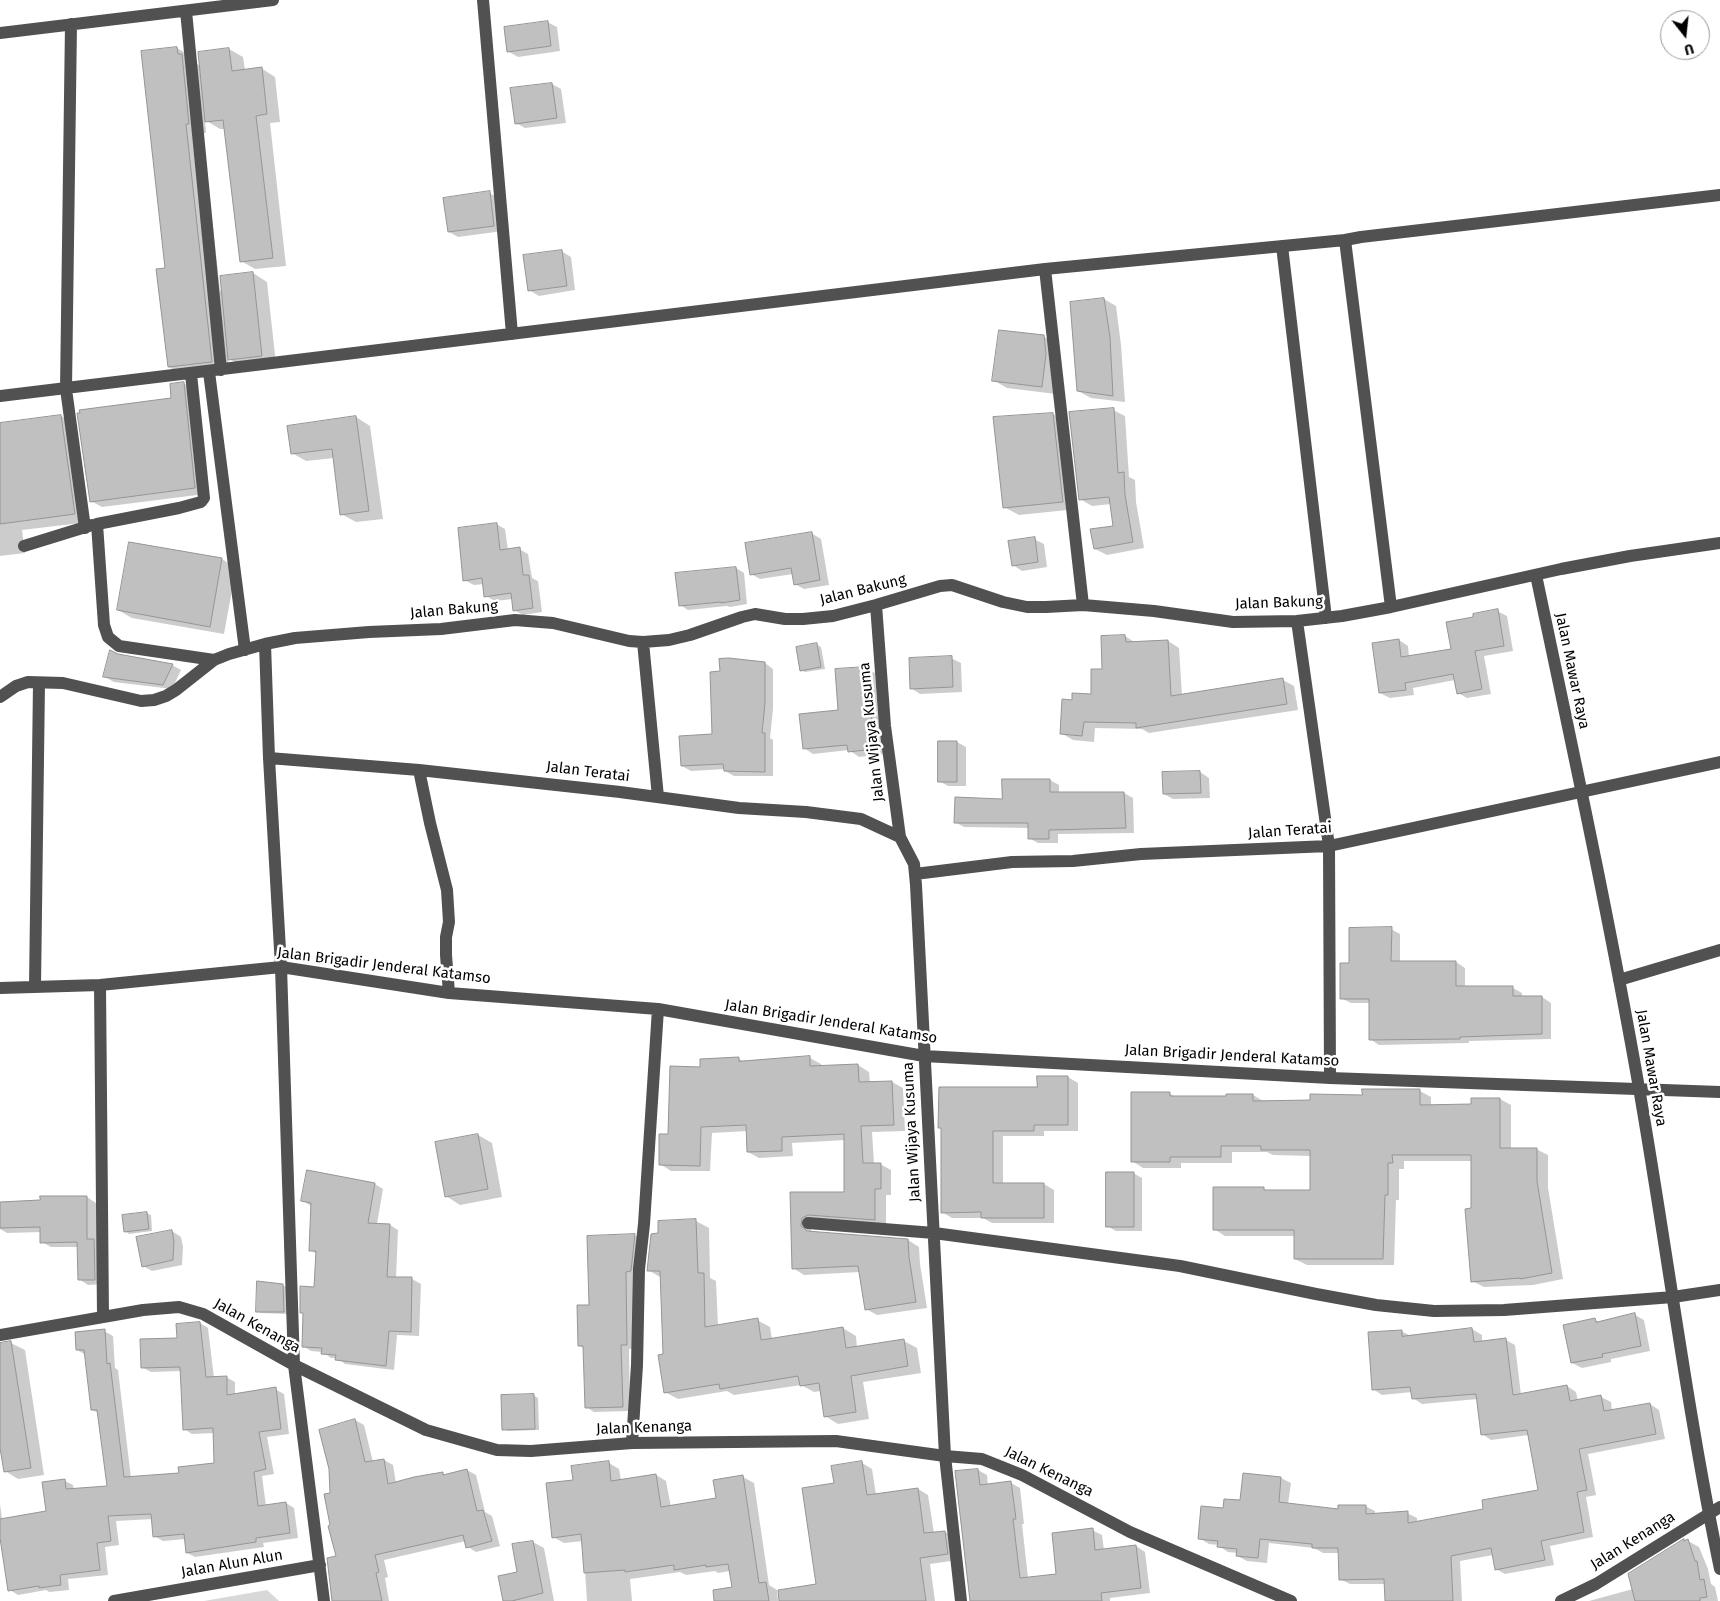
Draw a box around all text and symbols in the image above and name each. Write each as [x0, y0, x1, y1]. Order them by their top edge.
north arrow [1660, 10, 1710, 60]
text: U [1682, 40, 1696, 58]
street label: Jalan Bakung [818, 571, 908, 609]
street label: Jalan Bakung [1235, 592, 1323, 614]
street label: Jalan Bakung [409, 597, 499, 623]
street label: Jalan Mawar Raya [1551, 611, 1593, 731]
street label: Jalan Wijaya Kusuma [856, 661, 888, 803]
street label: Jalan Teratai [545, 758, 631, 786]
street label: Jalan Teratai [1247, 819, 1333, 843]
street label: Jalan Brigadir Jenderal Katamso [276, 944, 492, 988]
street label: Jalan Brigadir Jenderal Katamso [723, 996, 939, 1048]
street label: Jalan Mawar Raya [1632, 1008, 1670, 1128]
street label: Jalan Brigadir Jenderal Katamso [1124, 1041, 1340, 1071]
street label: Jalan Wijaya Kusuma [899, 1062, 925, 1202]
street label: Jalan Kenanga [211, 1295, 303, 1357]
street label: Jalan Kenanga [596, 1417, 692, 1439]
street label: Jalan Kenanga [1002, 1443, 1096, 1501]
street label: Jalan Kenanga [1588, 1508, 1678, 1574]
street label: Jalan Alun Alun [180, 1546, 284, 1582]

